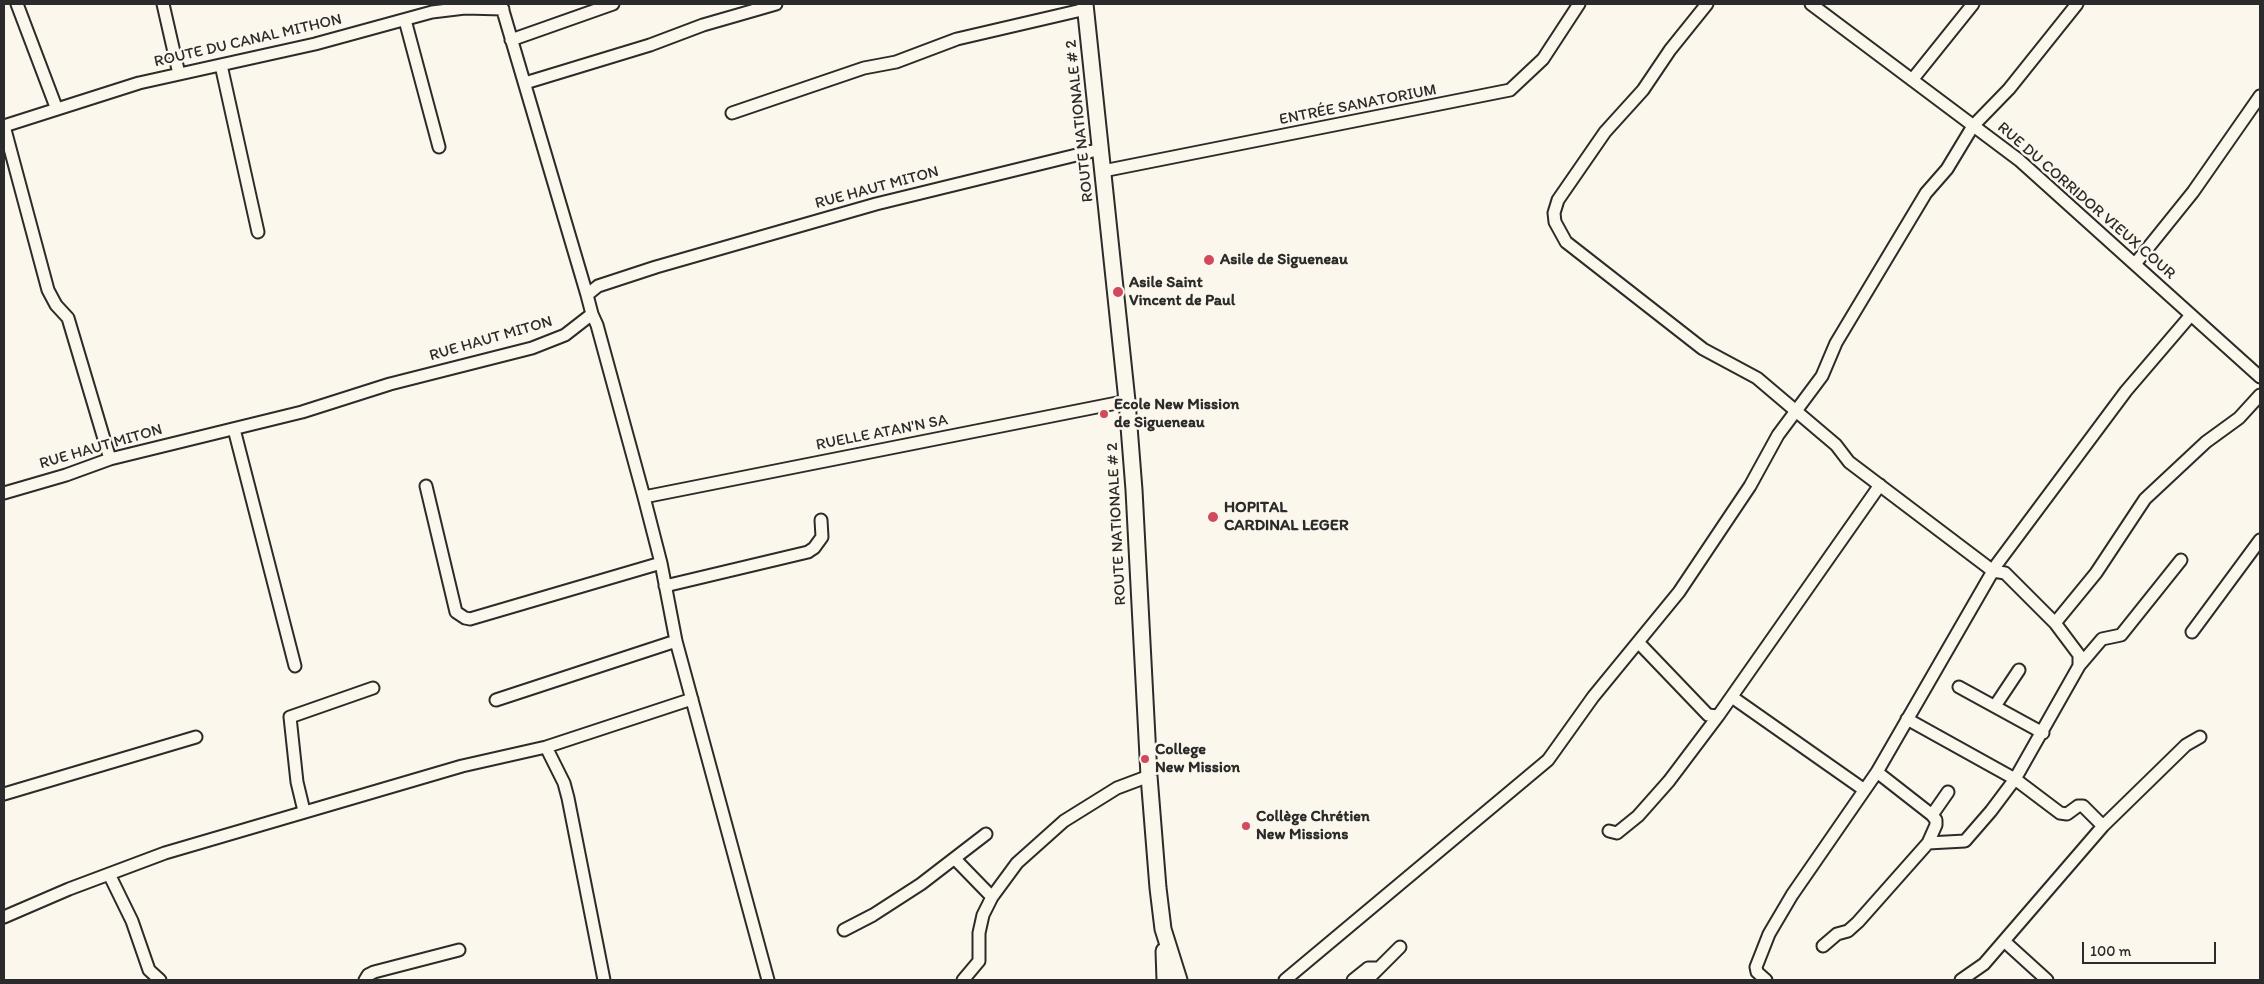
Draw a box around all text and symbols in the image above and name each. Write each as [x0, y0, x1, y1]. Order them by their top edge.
street label: ROUTE DU CANAL MITHON [152, 10, 344, 72]
street label: ROUTE NATIONALE # 2 [1062, 39, 1098, 203]
street label: ENTRÉE SANATORIUM [1278, 80, 1438, 130]
street label: RUE DU CORRIDOR VIEUX COUR [1993, 118, 2179, 284]
street label: RUE HAUT MITON [813, 162, 941, 214]
place label: Asile de Sigueneau [1220, 250, 1348, 270]
marker: Asile de Sigueneau [1202, 253, 1216, 267]
place label: Asile Saint Vincent de Paul [1129, 273, 1235, 311]
marker: Asile Saint Vincent de Paul [1111, 285, 1125, 299]
street label: RUE HAUT MITON [427, 312, 555, 366]
place label: Ecole New Mission de Sigueneau [1114, 395, 1239, 433]
marker: Ecole New Mission de Sigueneau [1098, 408, 1110, 420]
street label: RUELLE ATAN'N SA [815, 411, 949, 455]
street label: RUE HAUT MITON [37, 420, 165, 474]
street label: ROUTE NATIONALE # 2 [1103, 442, 1131, 606]
place label: HOPITAL CARDINAL LEGER [1224, 498, 1349, 536]
marker: HOPITAL CARDINAL LEGER [1206, 510, 1220, 524]
place label: College New Mission [1155, 740, 1240, 778]
marker: College New Mission [1139, 753, 1151, 765]
place label: Collège Chrétien New Missions [1256, 807, 1370, 845]
marker: Collège Chrétien New Missions [1240, 820, 1252, 832]
scale bar [2084, 932, 2218, 964]
text: 100 m [2090, 942, 2131, 960]

